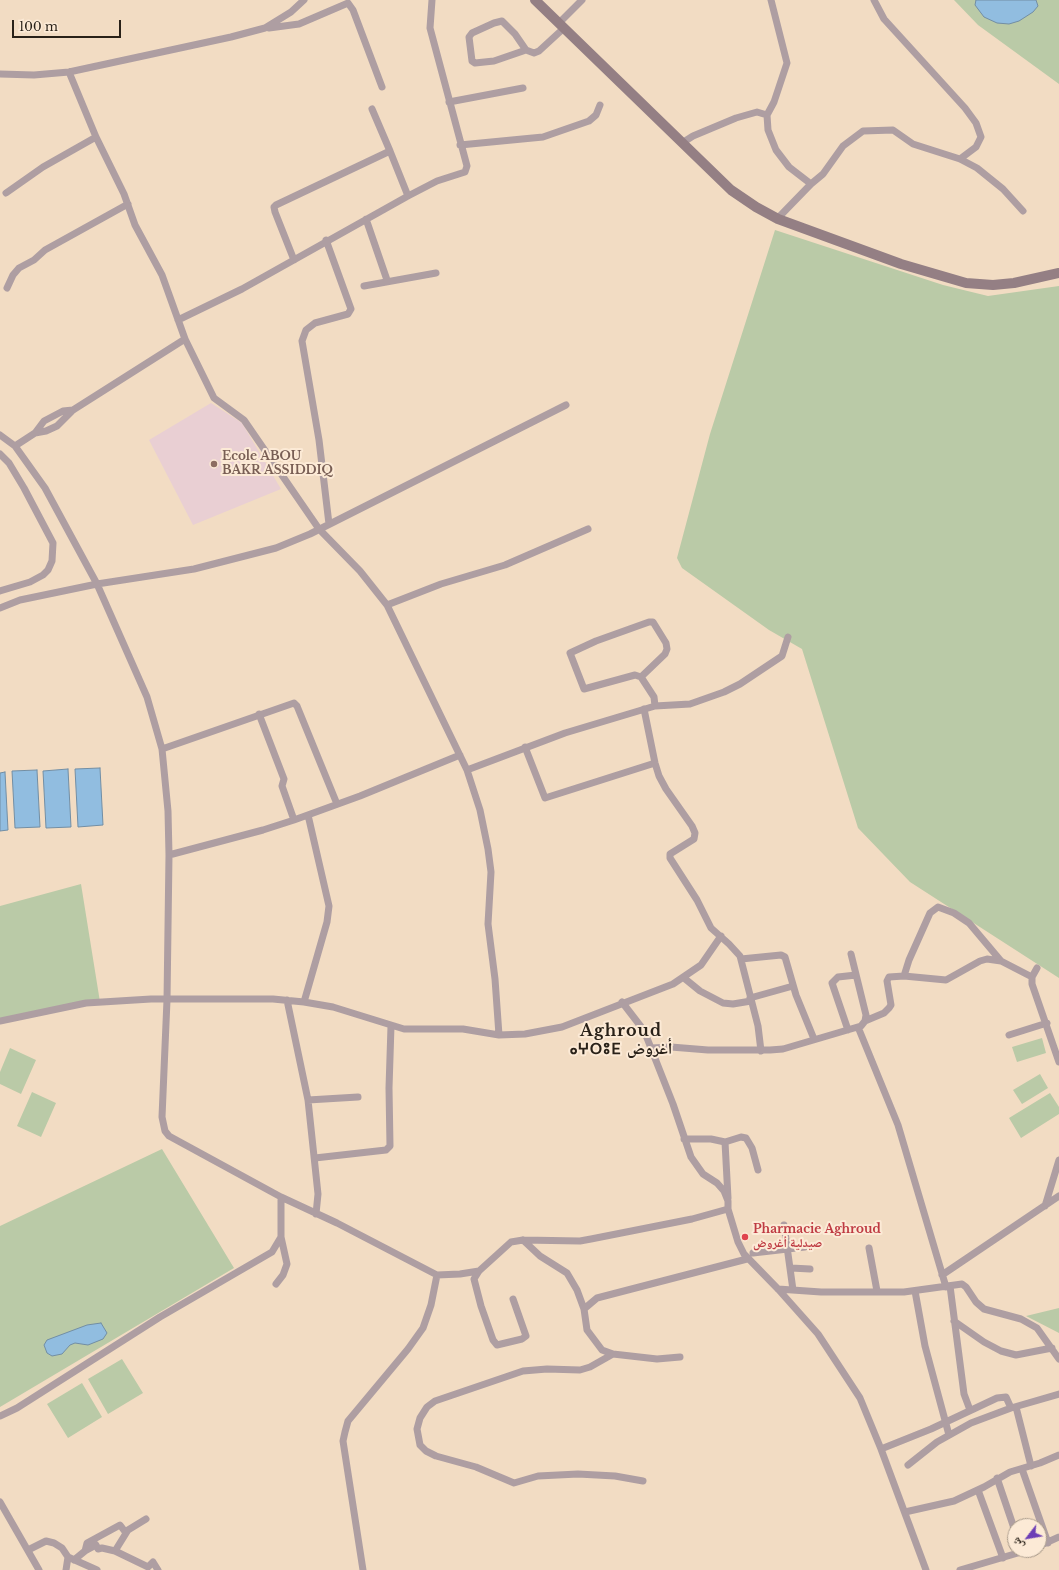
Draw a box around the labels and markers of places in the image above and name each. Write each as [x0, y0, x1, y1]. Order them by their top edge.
place label: Ecole ABOU BAKR ASSIDDIQ [222, 450, 333, 478]
marker: Ecole ABOU BAKR ASSIDDIQ [209, 459, 219, 469]
place label: Pharmacie Aghroud صيدلية أغروض [753, 1223, 881, 1251]
marker: Pharmacie Aghroud صيدلية أغروض [740, 1232, 750, 1242]

